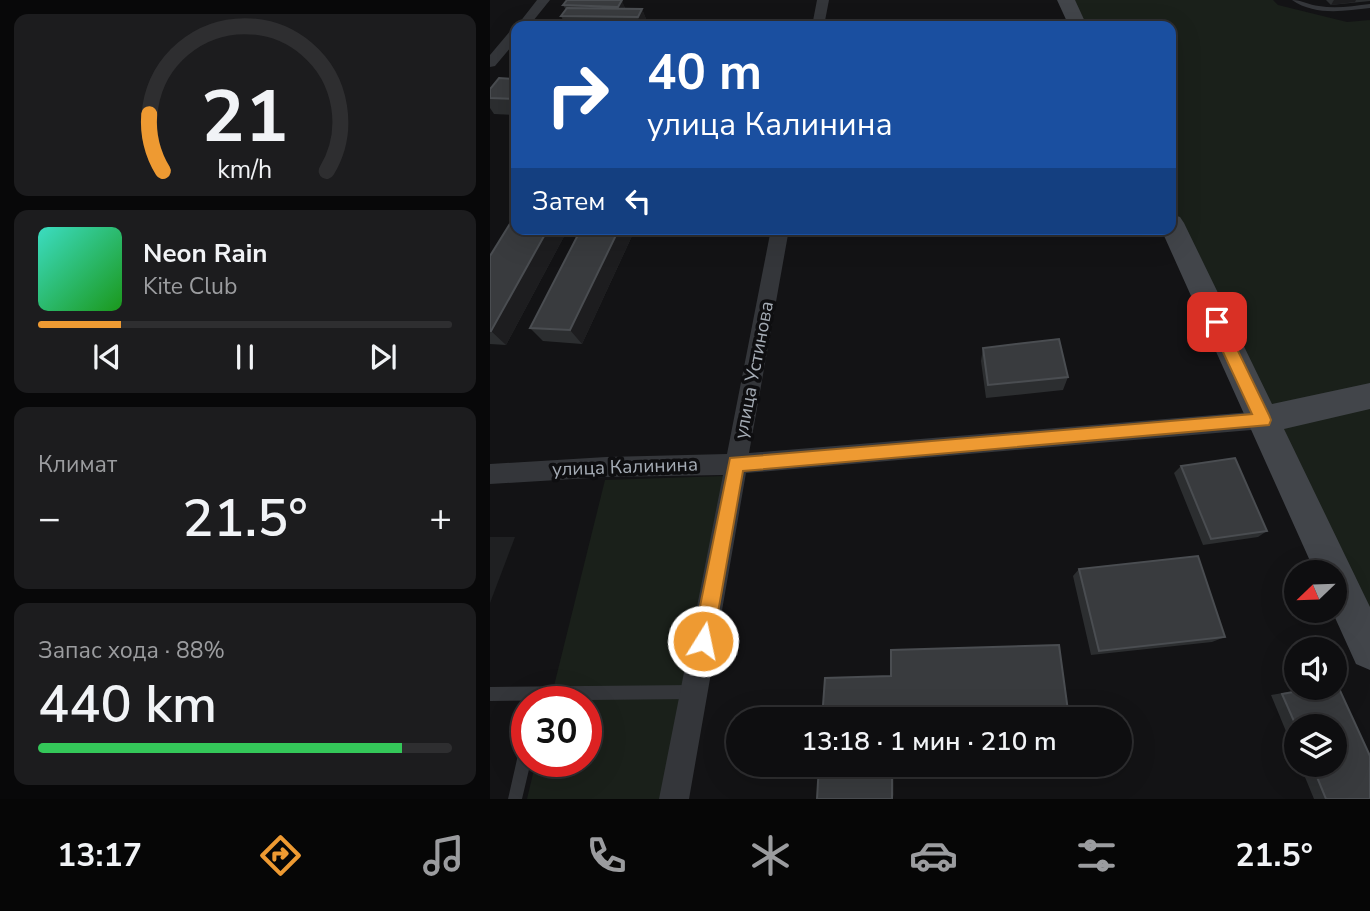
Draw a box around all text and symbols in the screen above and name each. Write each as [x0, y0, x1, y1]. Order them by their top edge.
text: 40 m [647, 39, 762, 106]
icon: right [532, 49, 623, 140]
text: 21 [201, 68, 289, 168]
text: улица Калинина [647, 103, 893, 146]
text: km/h [217, 153, 273, 187]
icon: left [619, 182, 657, 220]
text: Затем [532, 184, 605, 219]
text: Neon Rain [143, 236, 268, 271]
text: Kite Club [143, 271, 237, 302]
pin [1187, 292, 1247, 352]
street label: улица Устинова [728, 299, 780, 441]
icon: arrive [1198, 303, 1236, 341]
icon: previous [88, 338, 126, 376]
icon: pause [226, 338, 264, 376]
icon: next [364, 338, 402, 376]
text: Климат [38, 449, 117, 480]
street label: улица Калинина [552, 451, 698, 483]
text: 21.5° [182, 483, 308, 554]
text: − [38, 493, 61, 544]
text: + [429, 493, 452, 544]
north arrow [1284, 560, 1348, 623]
map controls [1284, 560, 1347, 777]
position arrow [666, 604, 740, 678]
text: Запас хода · 88% [38, 635, 225, 666]
button: sound [1284, 637, 1347, 700]
text: 440 km [38, 669, 217, 740]
speed limit sign: 30 [511, 686, 602, 777]
button: layers [1284, 714, 1347, 777]
text: 13:18 · 1 мин · 210 m [801, 724, 1057, 759]
icon: directions [256, 831, 305, 880]
icon: music [419, 831, 468, 880]
icon: phone [582, 831, 631, 880]
icon: climate [746, 831, 795, 880]
icon: car [909, 831, 958, 880]
icon: filters [1072, 831, 1121, 880]
text: 13:17 [57, 834, 142, 877]
text: 21.5° [1235, 834, 1313, 877]

